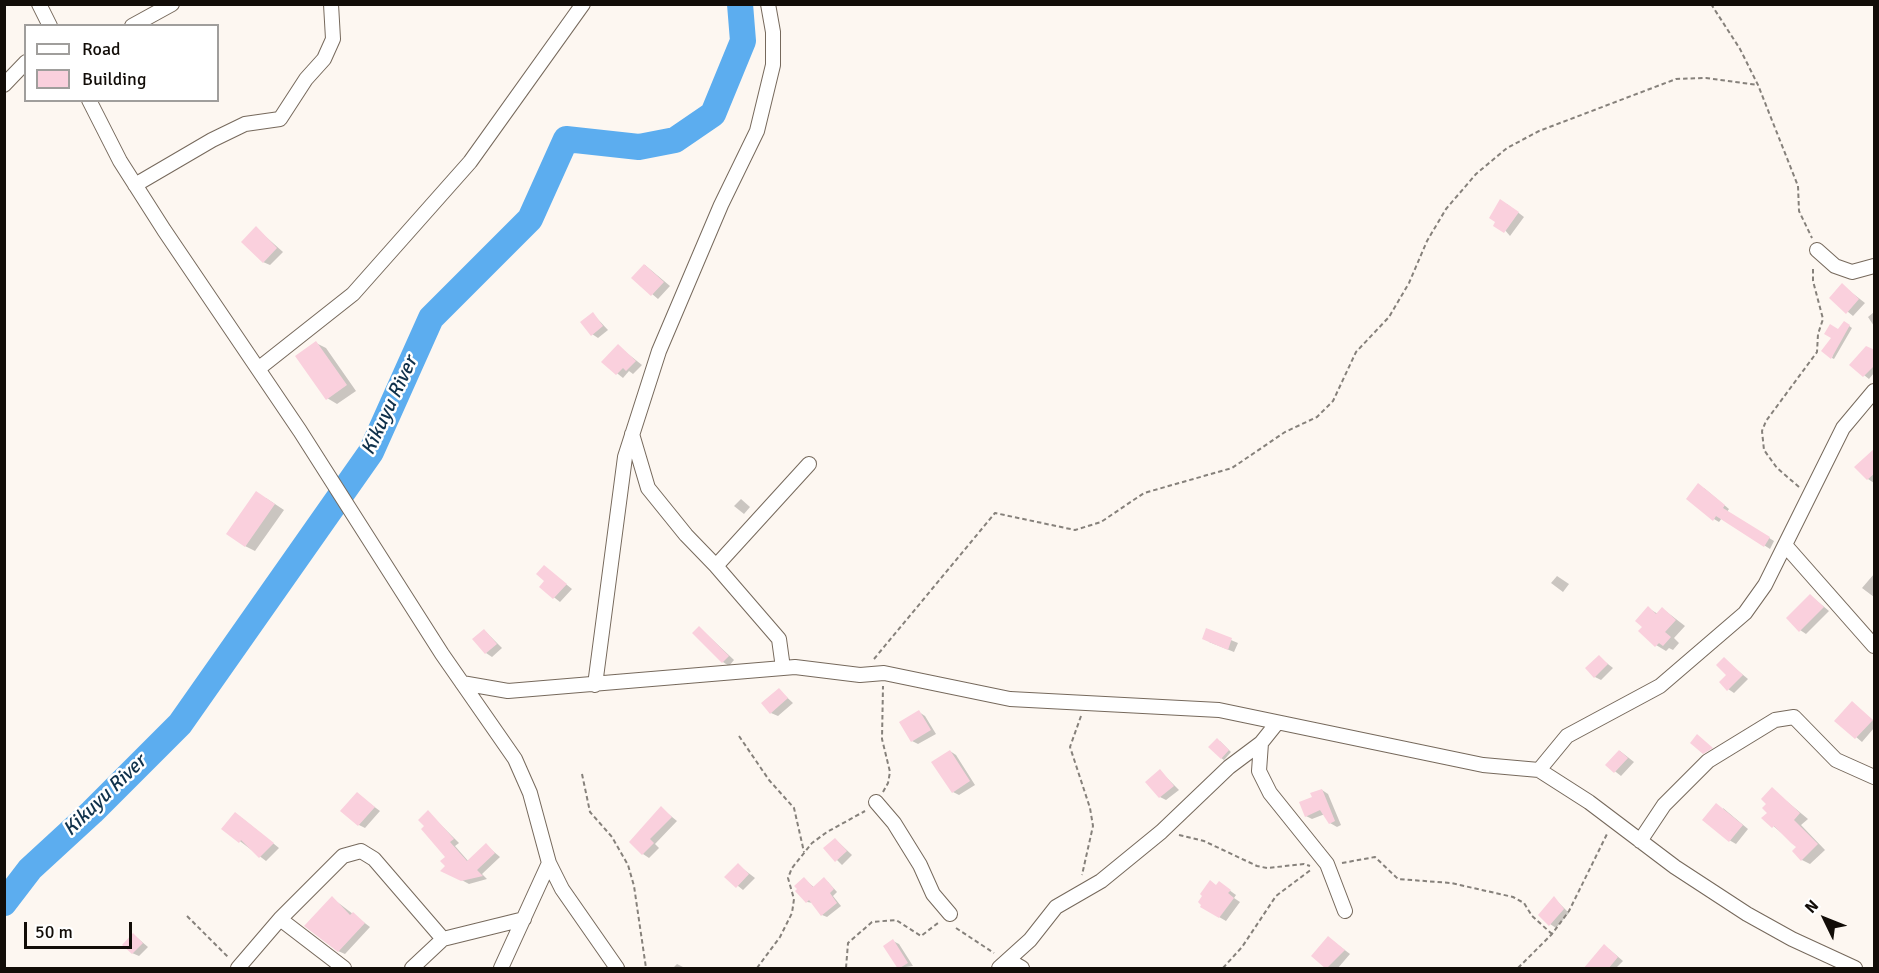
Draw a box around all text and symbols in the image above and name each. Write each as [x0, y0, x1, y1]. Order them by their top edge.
legend [24, 24, 219, 102]
text: Road [82, 38, 121, 60]
text: Building [82, 68, 146, 90]
water label: Kikuyu River [357, 353, 423, 459]
water label: Kikuyu River [59, 751, 151, 841]
north arrow [1795, 889, 1855, 949]
text: N [1801, 896, 1823, 918]
scale bar [27, 910, 135, 948]
text: 50 m [35, 921, 73, 943]

